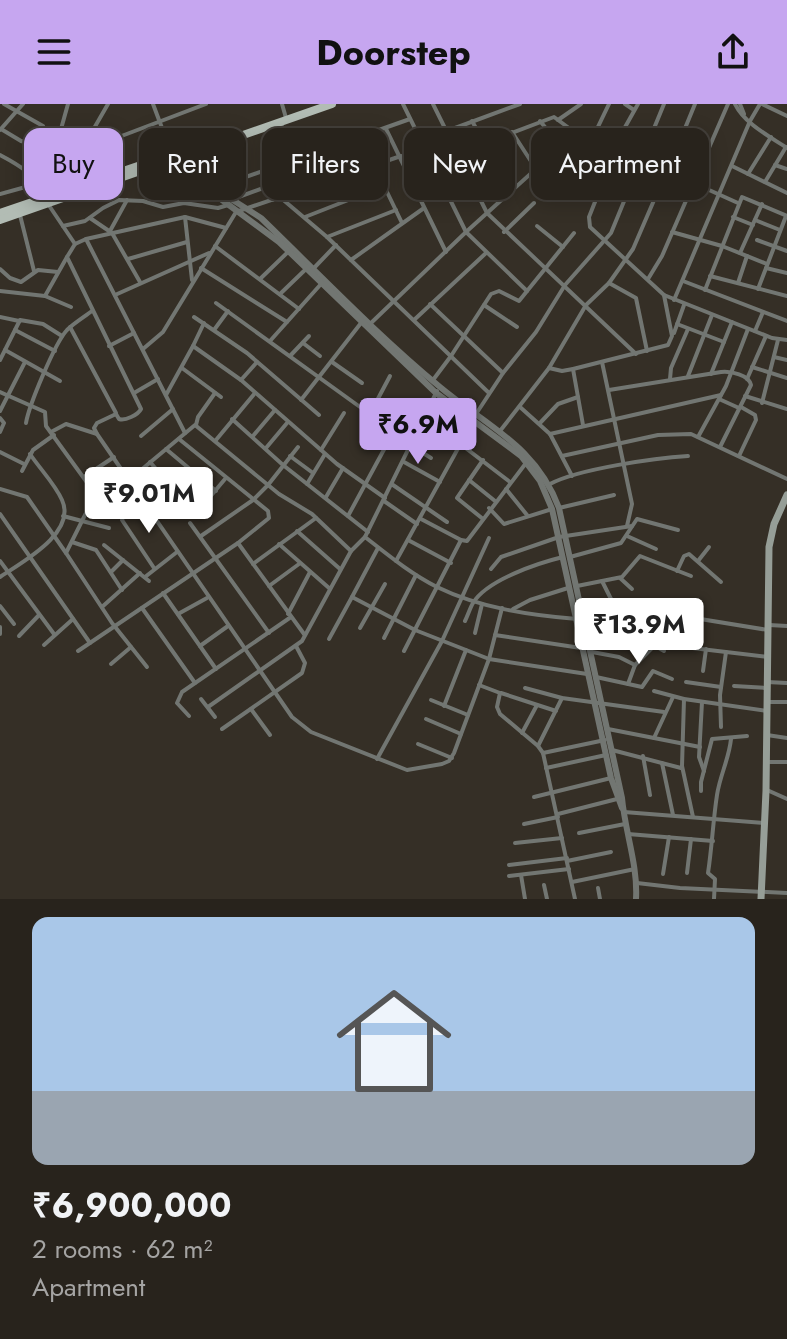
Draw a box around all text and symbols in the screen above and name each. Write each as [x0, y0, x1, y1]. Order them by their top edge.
text: Doorstep [316, 26, 471, 78]
icon: menu [32, 30, 76, 74]
icon: share [711, 30, 755, 74]
chip: Buy [24, 128, 123, 200]
chip: Rent [139, 128, 246, 200]
chip: Filters [262, 128, 388, 200]
chip: New [404, 128, 515, 200]
chip: Apartment [531, 128, 709, 200]
pin: ₹6.9M [362, 398, 474, 466]
text: ₹6.9M [377, 405, 459, 443]
pin: ₹9.01M [84, 467, 214, 535]
text: ₹9.01M [103, 474, 195, 512]
pin: ₹13.9M [574, 598, 704, 666]
text: ₹13.9M [593, 605, 685, 643]
icon: home [322, 969, 466, 1113]
text: ₹6,900,000 [32, 1181, 232, 1230]
text: 2 rooms · 62 m² [32, 1230, 213, 1268]
text: Apartment [32, 1268, 145, 1306]

